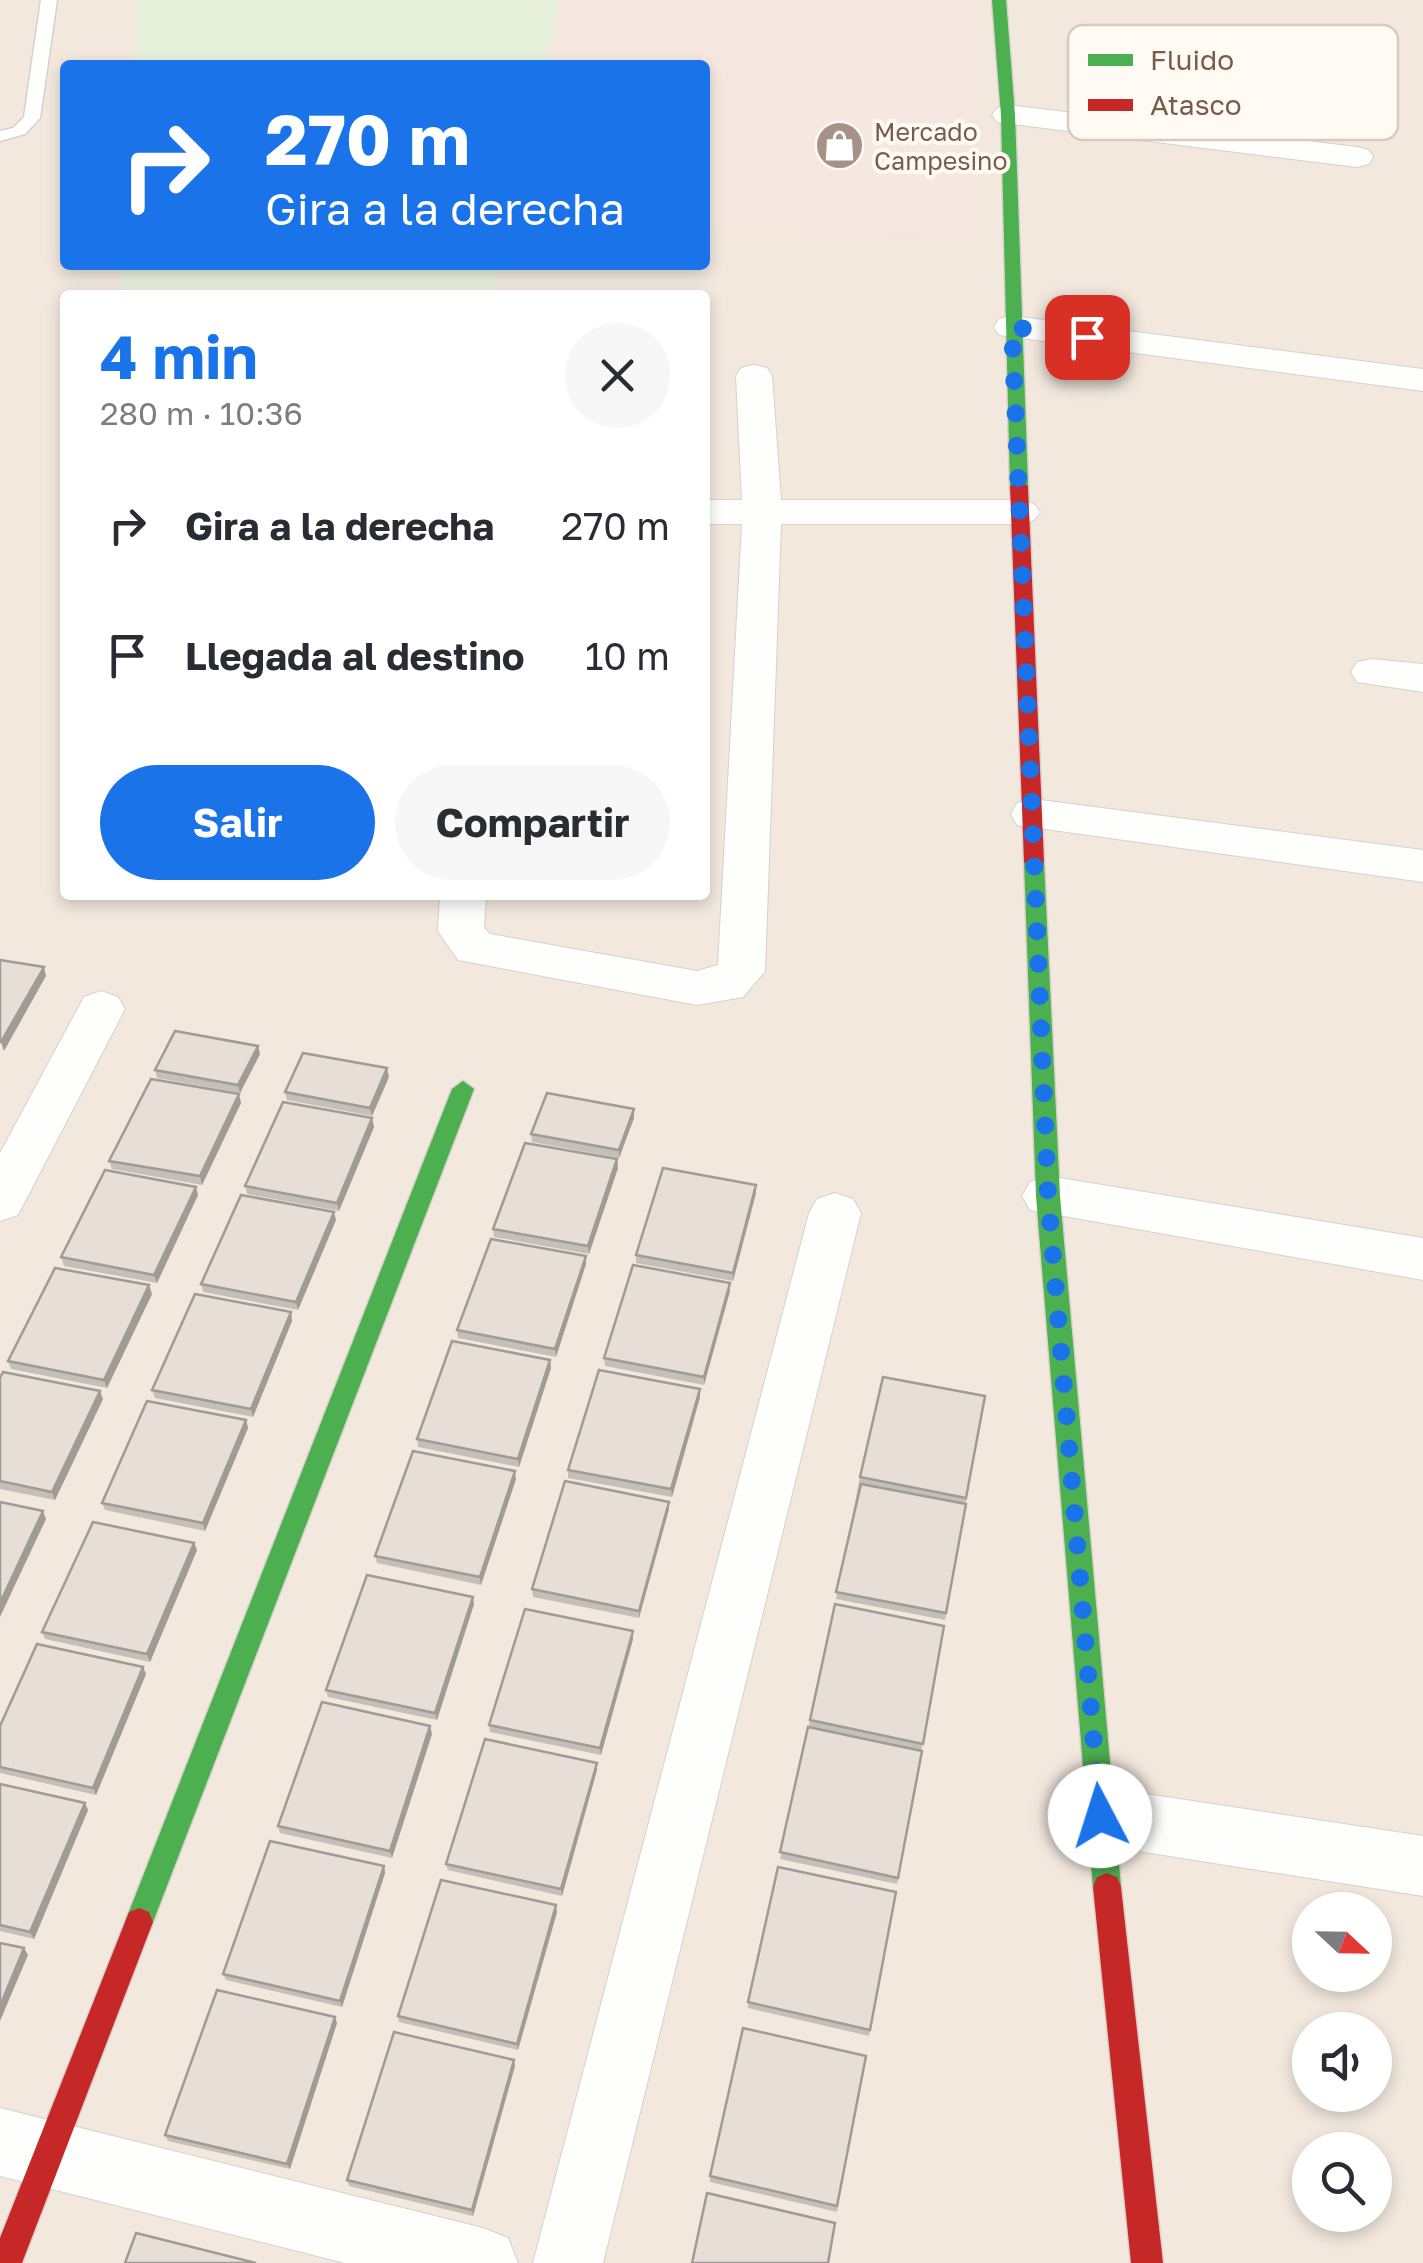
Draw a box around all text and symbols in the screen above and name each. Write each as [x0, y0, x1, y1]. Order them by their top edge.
legend [1068, 25, 1398, 140]
text: Fluido [1150, 43, 1234, 76]
text: Atasco [1150, 88, 1242, 121]
text: 270 m [265, 96, 470, 180]
icon: right [100, 100, 230, 230]
place label: Mercado Campesino [874, 116, 1007, 176]
shop icon: Mercado Campesino [813, 120, 865, 172]
text: Gira a la derecha [265, 181, 625, 235]
pin [1045, 295, 1130, 380]
icon: arrive [1060, 310, 1115, 365]
text: 4 min [100, 320, 258, 392]
button: close [565, 323, 670, 428]
text: 280 m · 10:36 [100, 394, 303, 432]
icon: right [100, 498, 155, 553]
text: Gira a la derecha [185, 503, 494, 548]
text: 270 m [561, 503, 670, 548]
icon: arrive [100, 628, 155, 683]
text: Llegada al destino [185, 633, 525, 678]
text: 10 m [585, 633, 670, 678]
button: Salir [100, 765, 375, 880]
button: Compartir [395, 765, 670, 880]
position arrow [1048, 1764, 1152, 1868]
north arrow [1292, 1892, 1392, 1992]
map controls [1292, 1892, 1392, 2232]
button: sound [1292, 2012, 1392, 2112]
button: search [1292, 2132, 1392, 2232]

